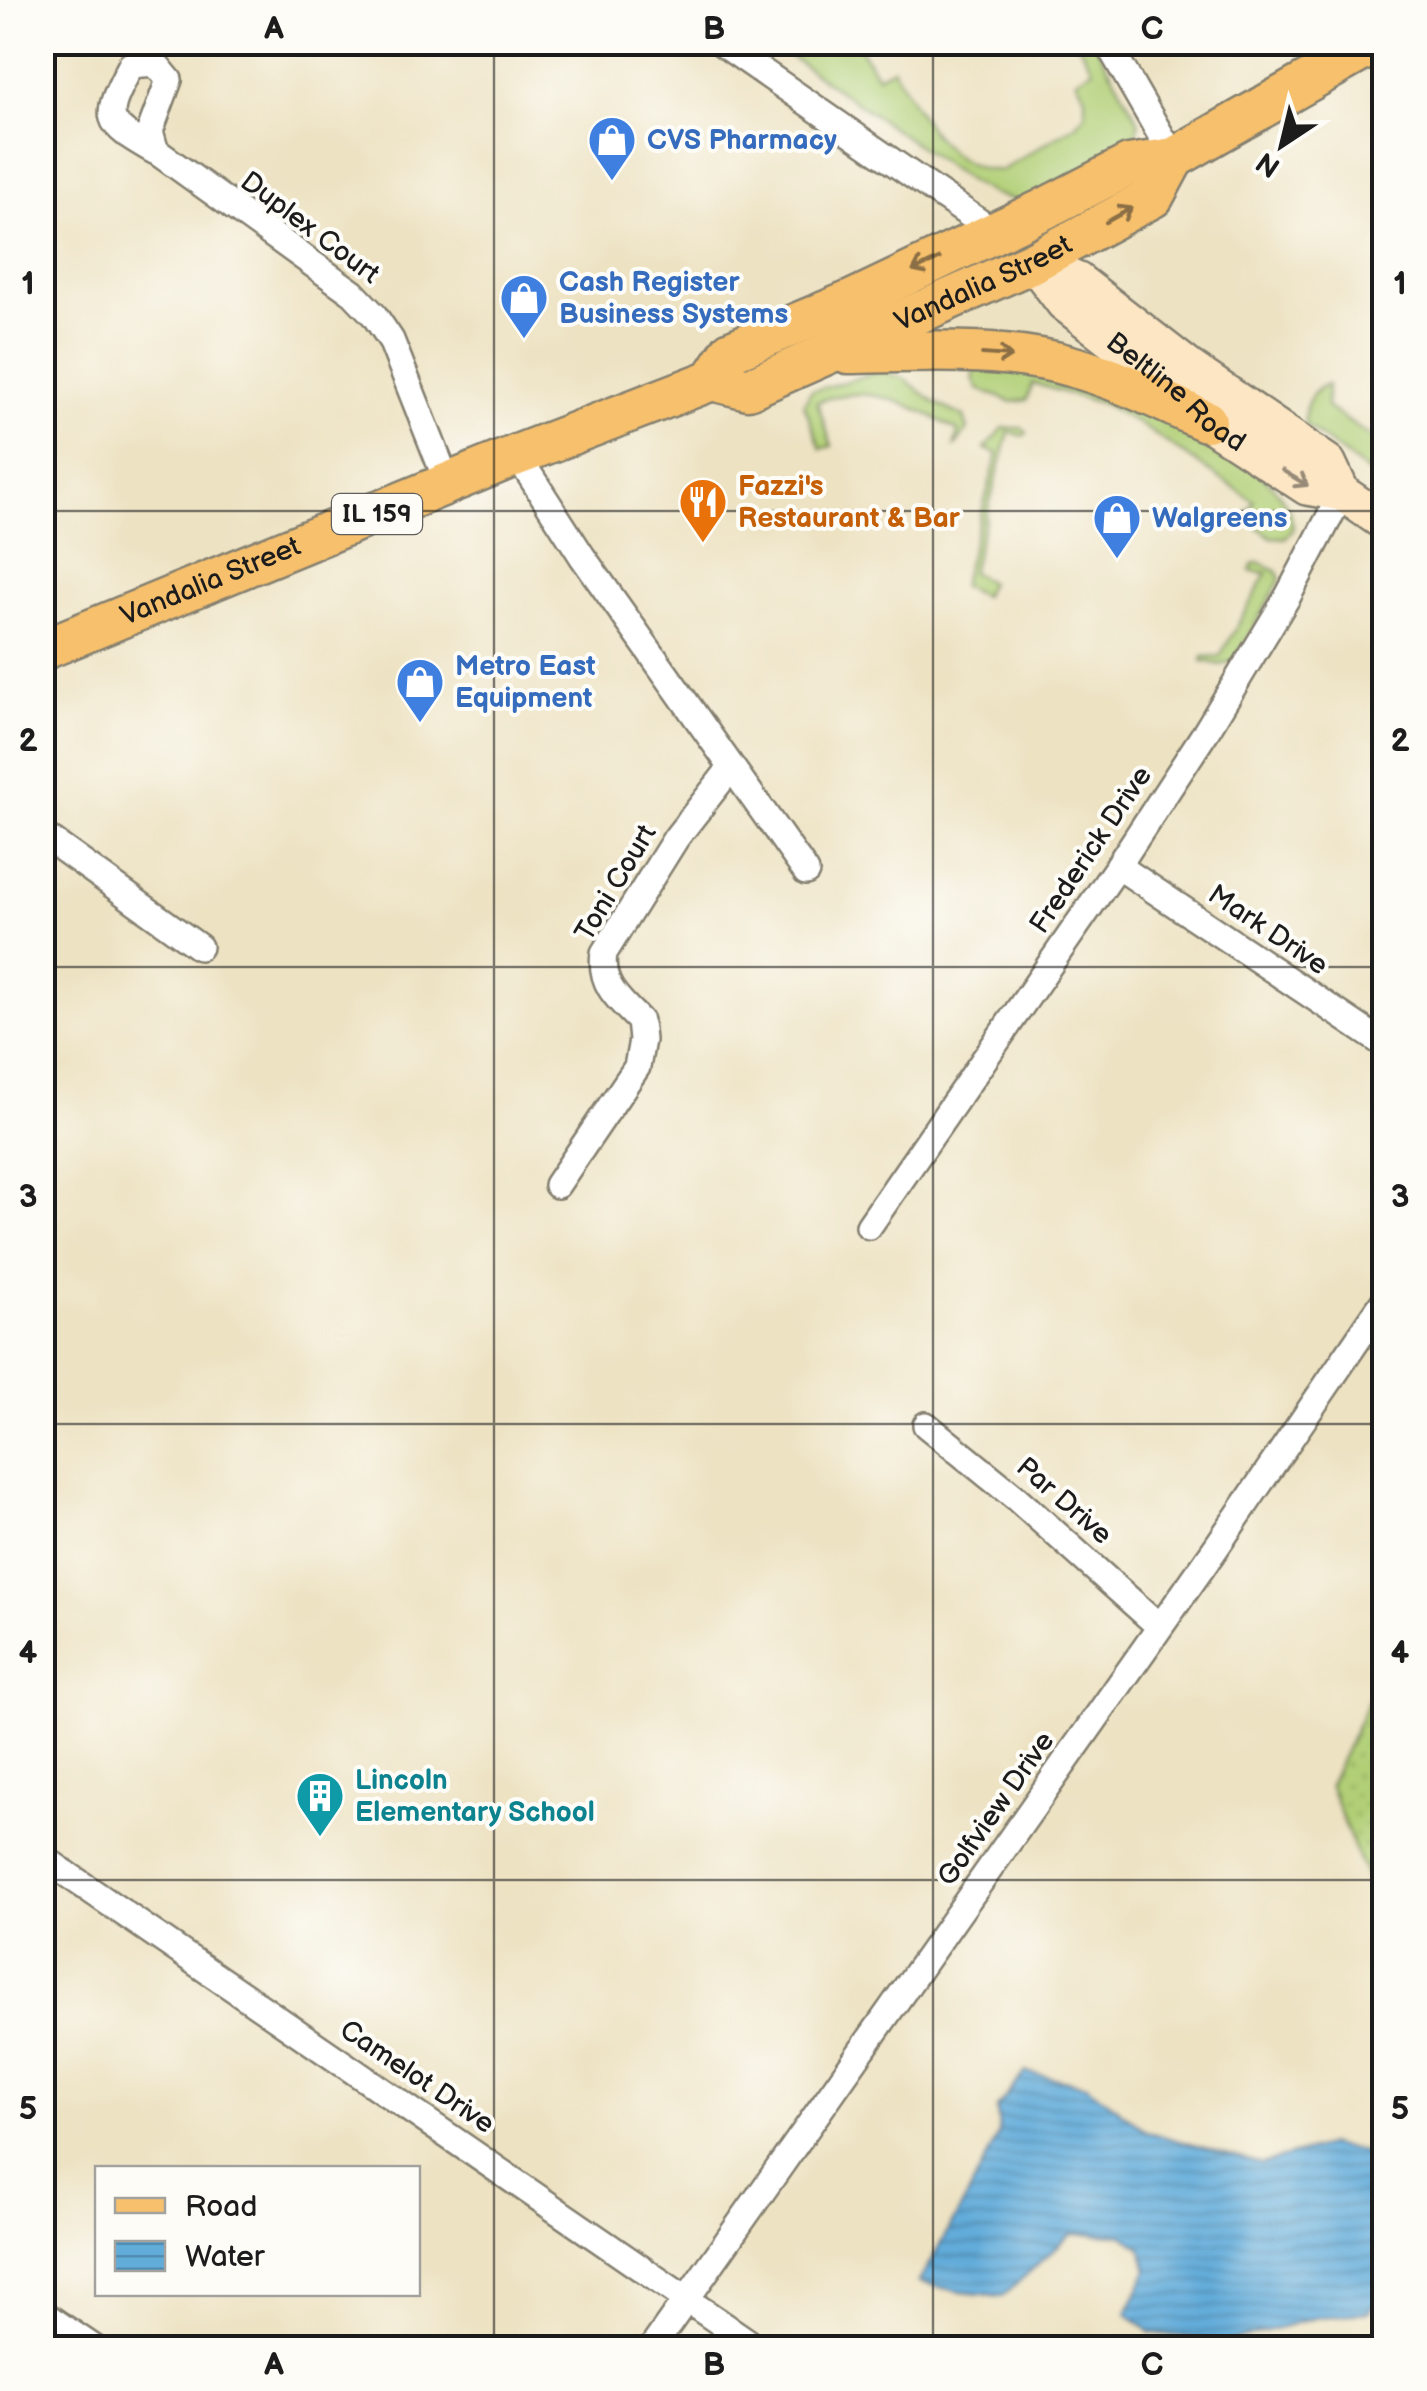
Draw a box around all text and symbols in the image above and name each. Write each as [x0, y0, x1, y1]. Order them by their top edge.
text: A [263, 10, 284, 49]
text: B [703, 10, 725, 49]
text: C [1141, 10, 1163, 49]
north arrow [1232, 95, 1332, 195]
shop icon: CVS Pharmacy [586, 114, 638, 182]
place label: CVS Pharmacy [647, 124, 837, 157]
text: N [1250, 145, 1287, 184]
street label: Duplex Court [234, 165, 386, 291]
one-way arrow [1104, 205, 1133, 225]
street label: Vandalia Street [889, 228, 1078, 338]
one-way arrow [912, 257, 942, 276]
text: 1 [21, 265, 35, 304]
text: 1 [1393, 265, 1407, 304]
place label: Cash Register Business Systems [559, 266, 788, 331]
shop icon: Cash Register Business Systems [498, 272, 550, 340]
street label: Beltline Road [1100, 325, 1252, 459]
one-way arrow [980, 346, 1012, 365]
one-way arrow [1280, 468, 1309, 489]
place label: Fazzi's Restaurant & Bar [738, 470, 961, 535]
restaurant icon: Fazzi's Restaurant & Bar [677, 476, 729, 544]
shop icon: Walgreens [1091, 492, 1143, 560]
road number: IL 159 [332, 494, 422, 534]
place label: Walgreens [1152, 502, 1288, 535]
street label: Vandalia Street [116, 529, 305, 632]
place label: Metro East Equipment [455, 650, 596, 715]
shop icon: Metro East Equipment [394, 656, 446, 724]
text: 2 [18, 722, 38, 761]
text: 2 [1390, 722, 1410, 761]
street label: Frederick Drive [1023, 760, 1159, 940]
street label: Toni Court [568, 819, 664, 947]
street label: Mark Drive [1202, 878, 1334, 982]
text: 3 [19, 1178, 37, 1217]
text: 3 [1391, 1178, 1409, 1217]
street label: Par Drive [1009, 1451, 1119, 1551]
text: 4 [19, 1634, 38, 1673]
text: 4 [1391, 1634, 1410, 1673]
street label: Golfview Drive [931, 1726, 1061, 1892]
place label: Lincoln Elementary School [355, 1764, 595, 1829]
building icon: Lincoln Elementary School [294, 1770, 346, 1838]
street label: Camelot Drive [334, 2013, 500, 2141]
text: 5 [19, 2090, 37, 2129]
text: 5 [1391, 2090, 1409, 2129]
legend [95, 2166, 420, 2296]
text: Road [185, 2189, 258, 2225]
text: Water [185, 2239, 266, 2275]
text: A [263, 2346, 284, 2385]
text: B [703, 2346, 725, 2385]
text: C [1141, 2346, 1163, 2385]

